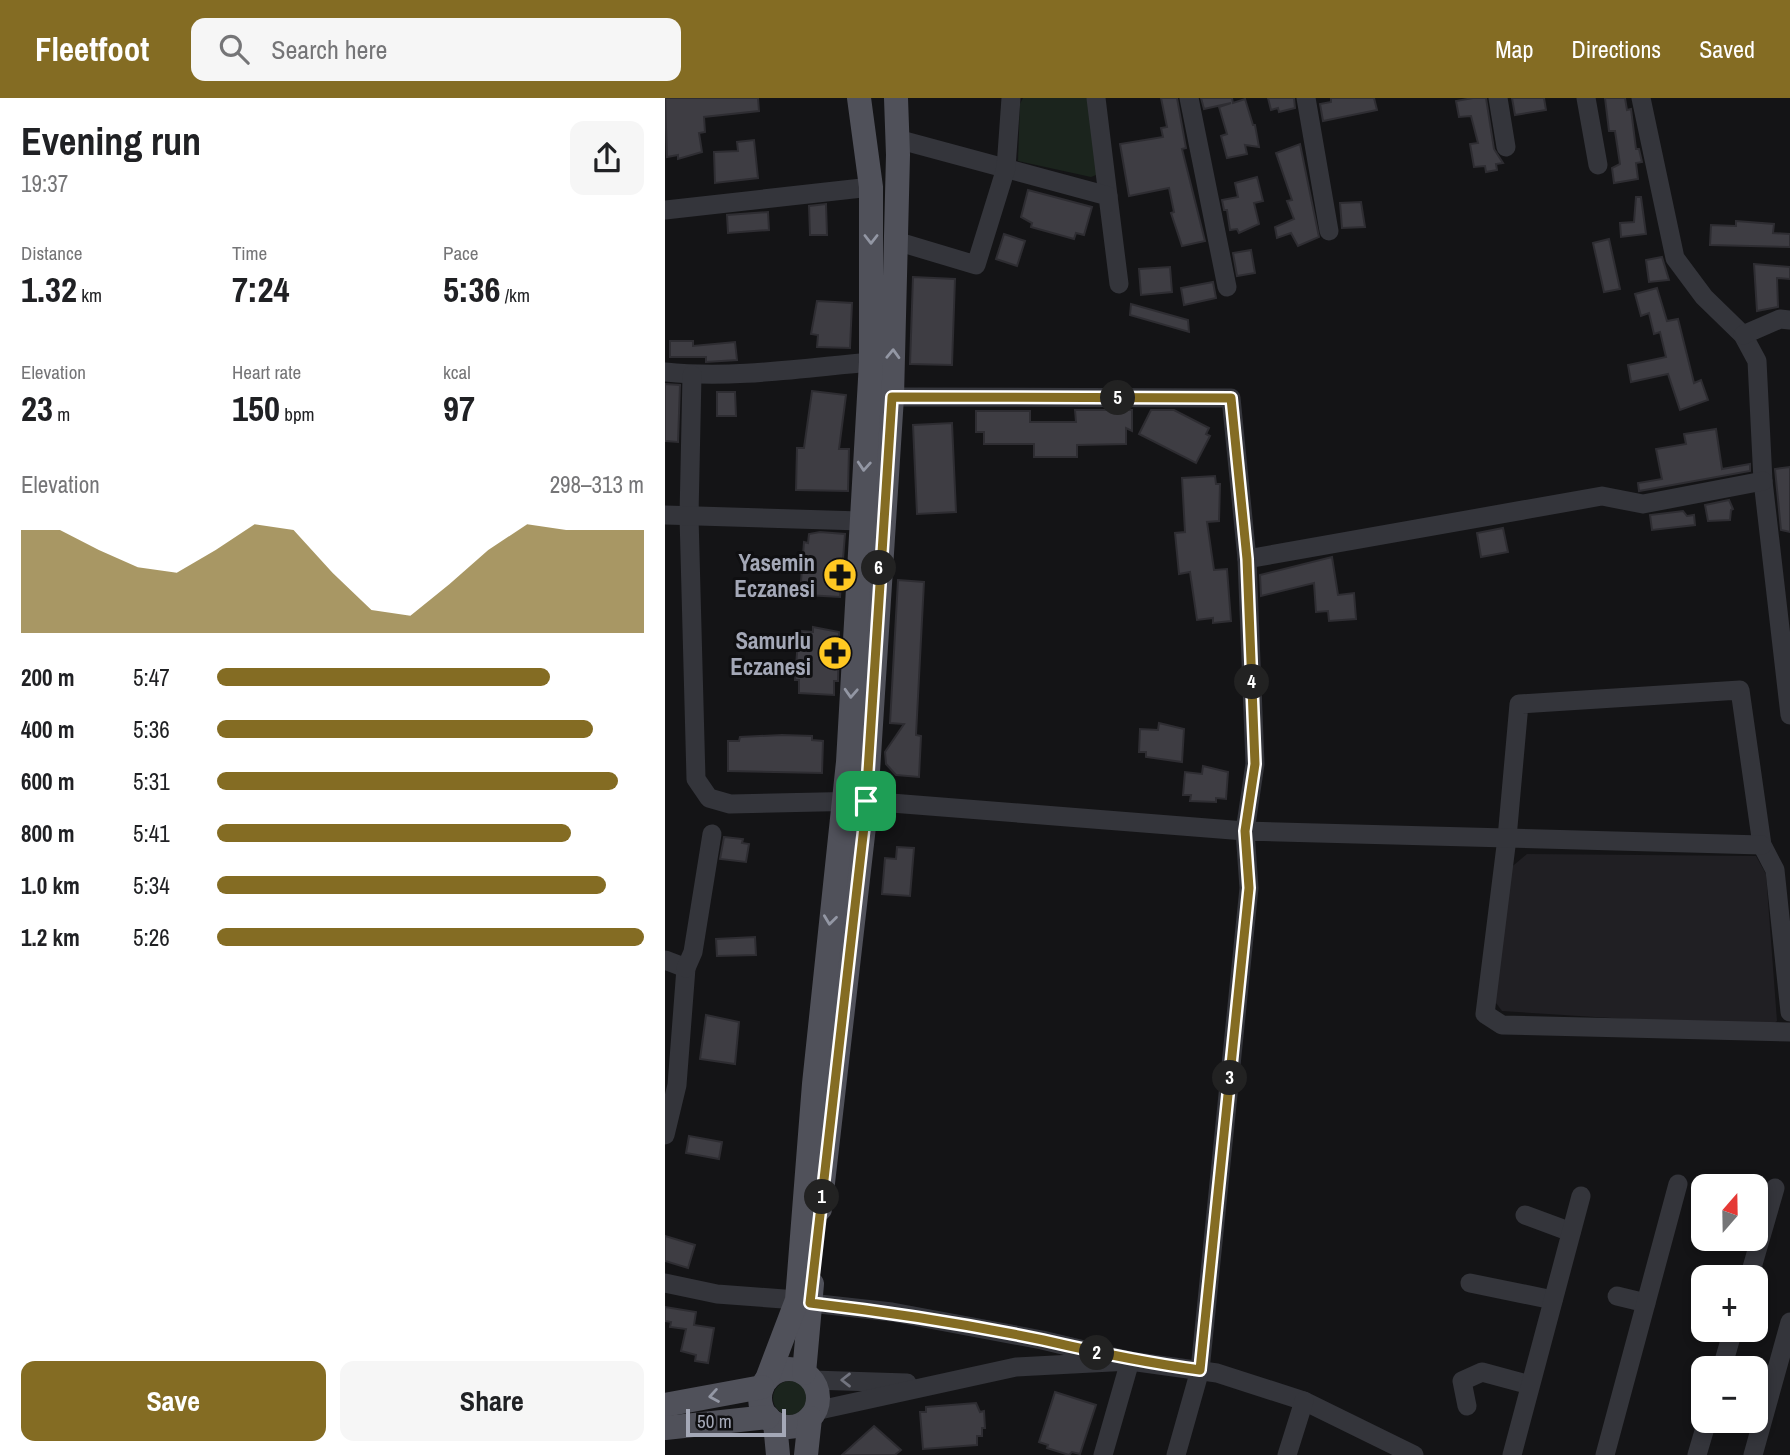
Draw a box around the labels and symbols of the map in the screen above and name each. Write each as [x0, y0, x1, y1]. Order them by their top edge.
one-way arrow [863, 234, 879, 245]
one-way arrow [885, 348, 900, 359]
pin: 5 [1100, 380, 1135, 416]
one-way arrow [857, 461, 872, 472]
place label: Yasemin Eczanesi [734, 547, 815, 604]
pin: 6 [861, 550, 897, 586]
pharmacy icon: Yasemin Eczanesi [821, 556, 859, 594]
place label: Samurlu Eczanesi [730, 625, 811, 682]
pharmacy icon: Samurlu Eczanesi [816, 634, 854, 672]
pin: 4 [1235, 664, 1269, 700]
one-way arrow [844, 688, 859, 699]
pin [836, 771, 896, 831]
one-way arrow [822, 914, 837, 926]
pin: 3 [1213, 1060, 1247, 1096]
north arrow [1691, 1174, 1767, 1251]
pin: 1 [805, 1180, 839, 1214]
pin: 2 [1079, 1336, 1115, 1370]
one-way arrow [840, 1372, 851, 1388]
one-way arrow [708, 1388, 720, 1403]
scale bar [686, 1406, 786, 1438]

